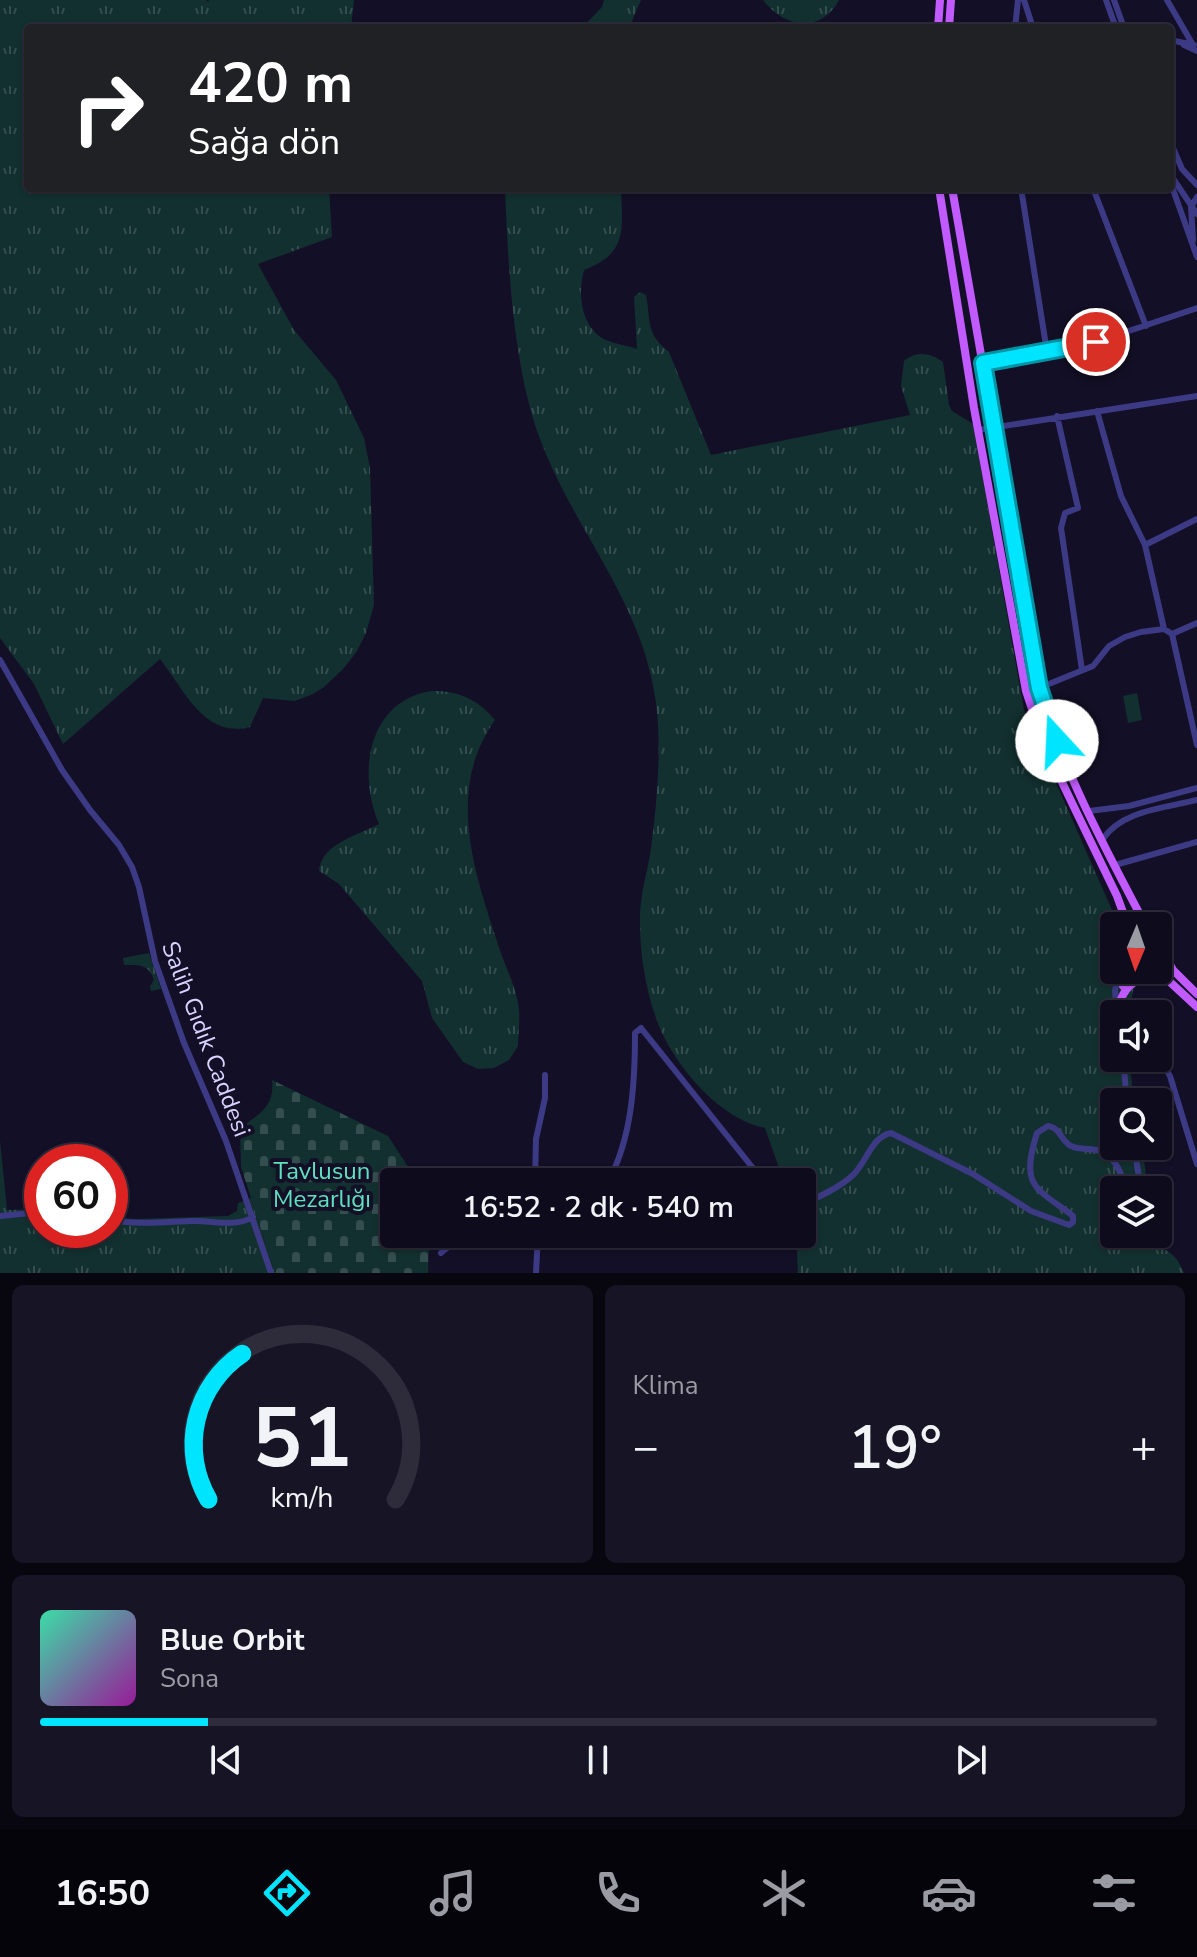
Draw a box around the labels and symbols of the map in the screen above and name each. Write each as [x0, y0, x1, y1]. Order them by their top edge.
pin [1062, 308, 1130, 376]
position arrow [1015, 699, 1099, 783]
north arrow [1100, 912, 1172, 984]
street label: Salih Gıdık Caddesi [154, 937, 258, 1141]
speed limit sign: 60 [24, 1144, 128, 1248]
park label: Tavlusun Mezarlığı [273, 1155, 371, 1215]

